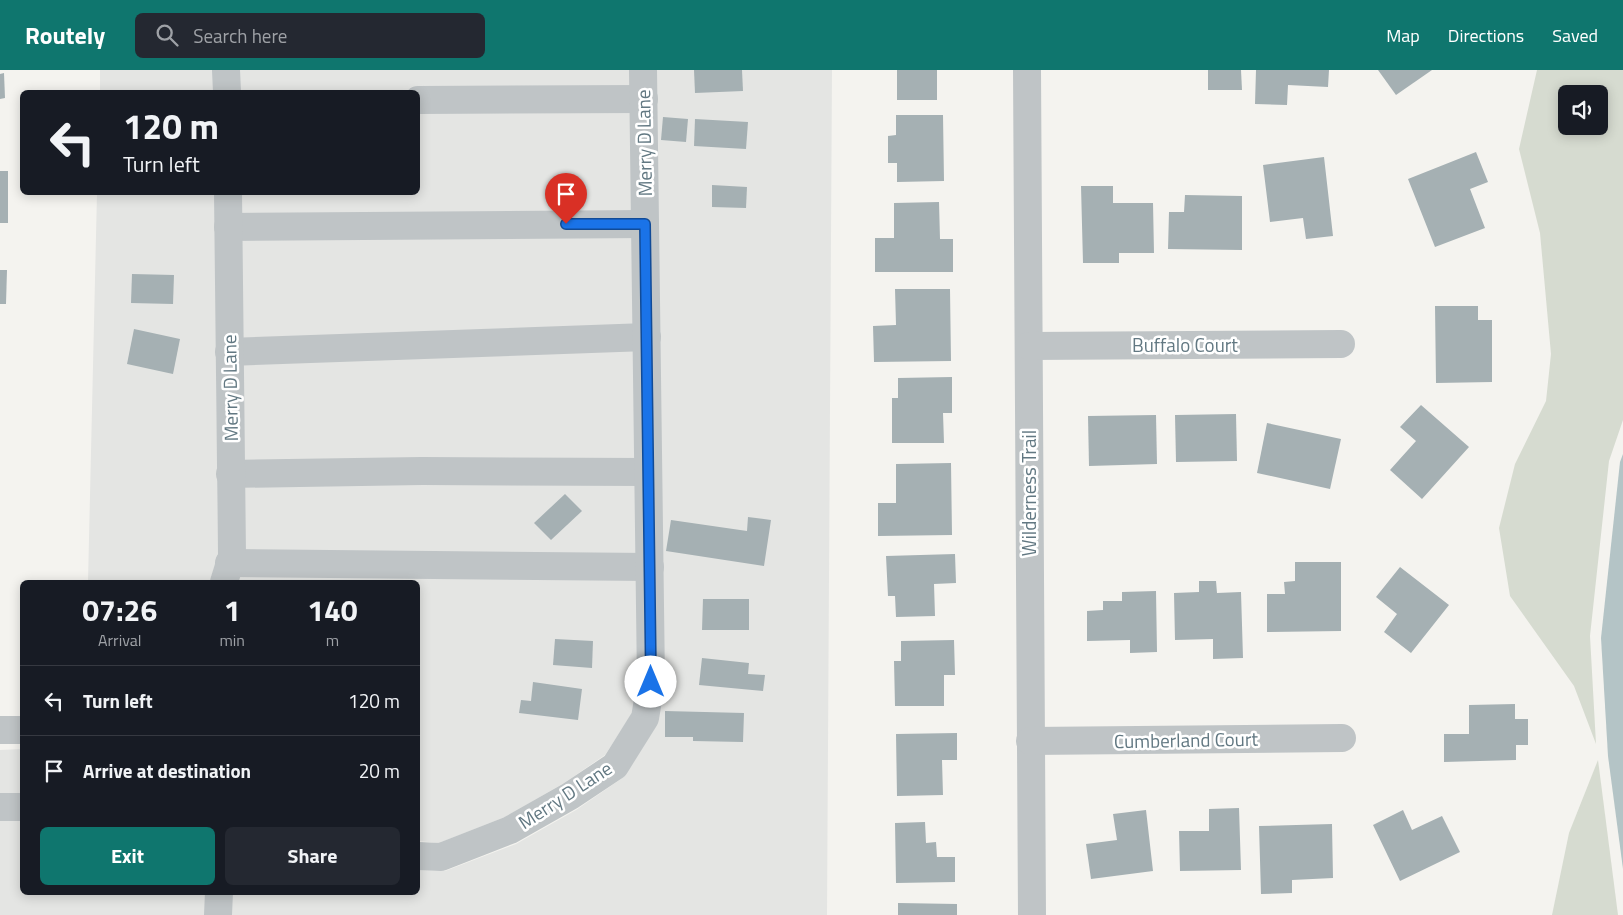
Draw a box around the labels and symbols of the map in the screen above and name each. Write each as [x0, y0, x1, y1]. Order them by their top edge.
street label: Merry D Lane [628, 89, 659, 197]
pin [545, 173, 587, 224]
street label: Buffalo Court [1132, 330, 1238, 359]
street label: Merry D Lane [214, 334, 245, 442]
street label: Wilderness Trail [1014, 430, 1043, 556]
position arrow [624, 655, 676, 707]
street label: Cumberland Court [1114, 724, 1259, 755]
street label: Merry D Lane [512, 753, 617, 836]

